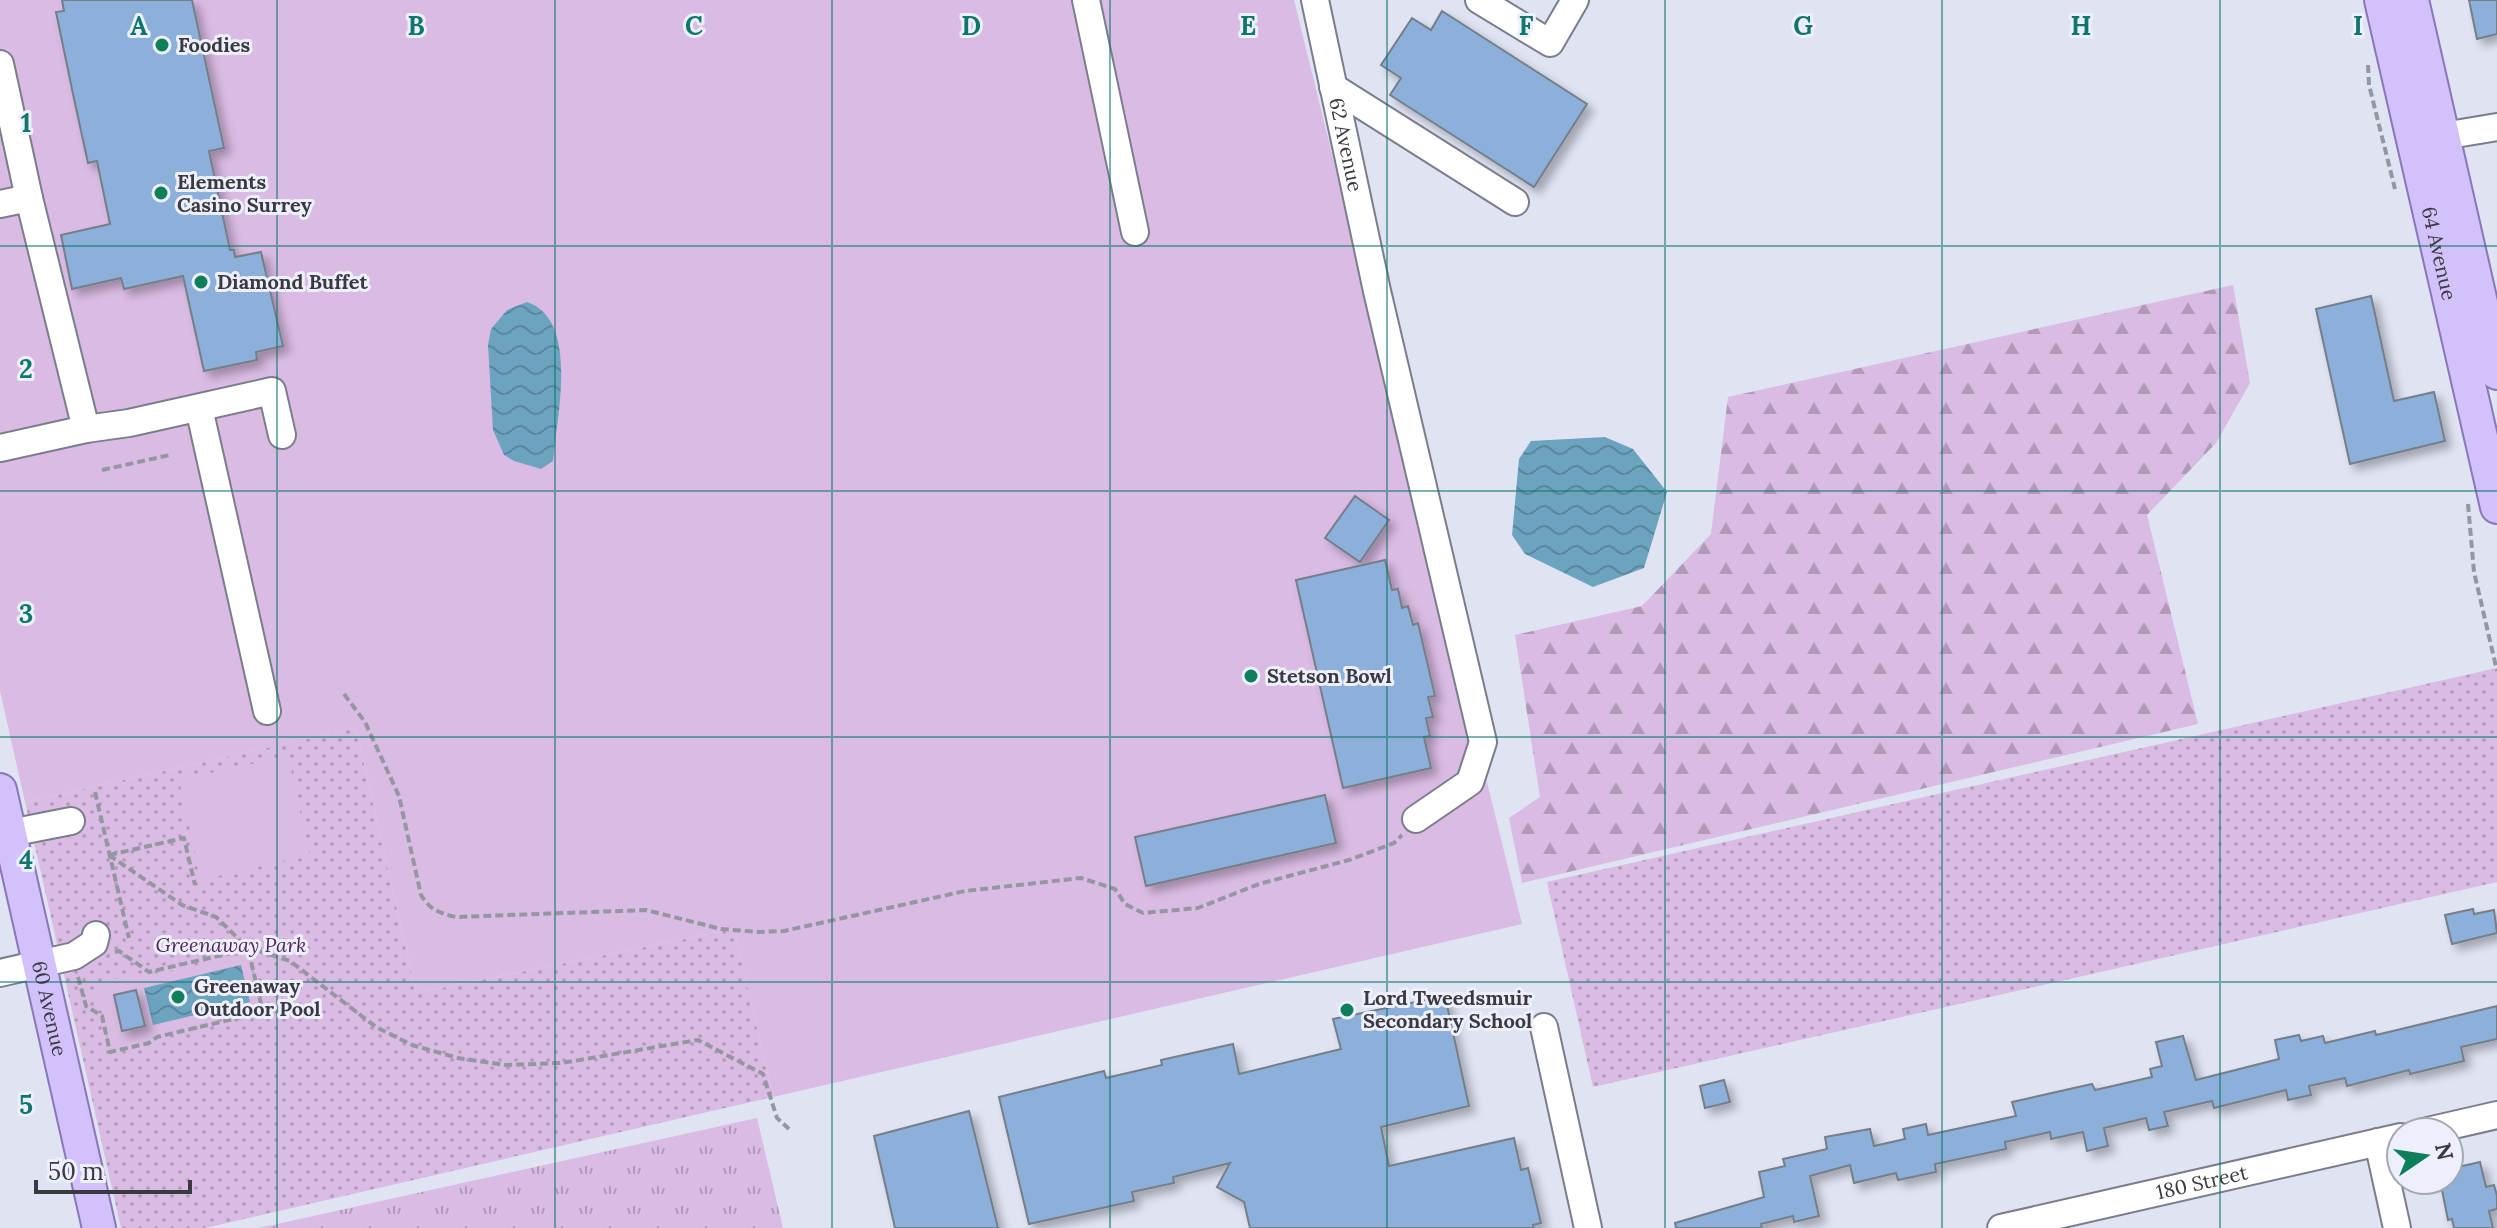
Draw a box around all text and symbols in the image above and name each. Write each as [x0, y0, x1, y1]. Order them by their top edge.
text: A [130, 9, 148, 42]
text: B [407, 9, 425, 42]
text: C [685, 9, 703, 42]
text: D [961, 9, 981, 42]
text: E [1240, 9, 1256, 42]
text: F [1519, 9, 1534, 42]
text: G [1793, 9, 1813, 42]
text: H [2071, 9, 2091, 42]
text: I [2353, 9, 2363, 42]
place label: Foodies [178, 32, 250, 57]
marker: Foodies [153, 36, 171, 54]
street label: 62 Avenue [1324, 95, 1369, 194]
text: 1 [21, 106, 31, 139]
place label: Elements Casino Surrey [177, 169, 312, 217]
marker: Elements Casino Surrey [152, 184, 170, 202]
street label: 64 Avenue [2417, 204, 2462, 303]
place label: Diamond Buffet [217, 269, 369, 294]
marker: Diamond Buffet [192, 273, 210, 291]
text: 2 [19, 352, 33, 385]
text: 3 [19, 597, 33, 630]
place label: Stetson Bowl [1267, 663, 1392, 688]
marker: Stetson Bowl [1242, 667, 1260, 685]
text: 4 [19, 843, 33, 876]
park label: Greenaway Park [156, 932, 306, 957]
street label: 60 Avenue [27, 958, 73, 1059]
place label: Greenaway Outdoor Pool [194, 973, 321, 1021]
place label: Lord Tweedsmuir Secondary School [1363, 985, 1532, 1033]
marker: Greenaway Outdoor Pool [169, 988, 187, 1006]
marker: Lord Tweedsmuir Secondary School [1338, 1001, 1356, 1019]
text: 5 [19, 1088, 33, 1121]
north arrow [2385, 1116, 2465, 1196]
text: N [2429, 1140, 2460, 1163]
scale bar [36, 1144, 190, 1194]
text: 50 m [48, 1156, 104, 1187]
street label: 180 Street [2154, 1159, 2250, 1204]

